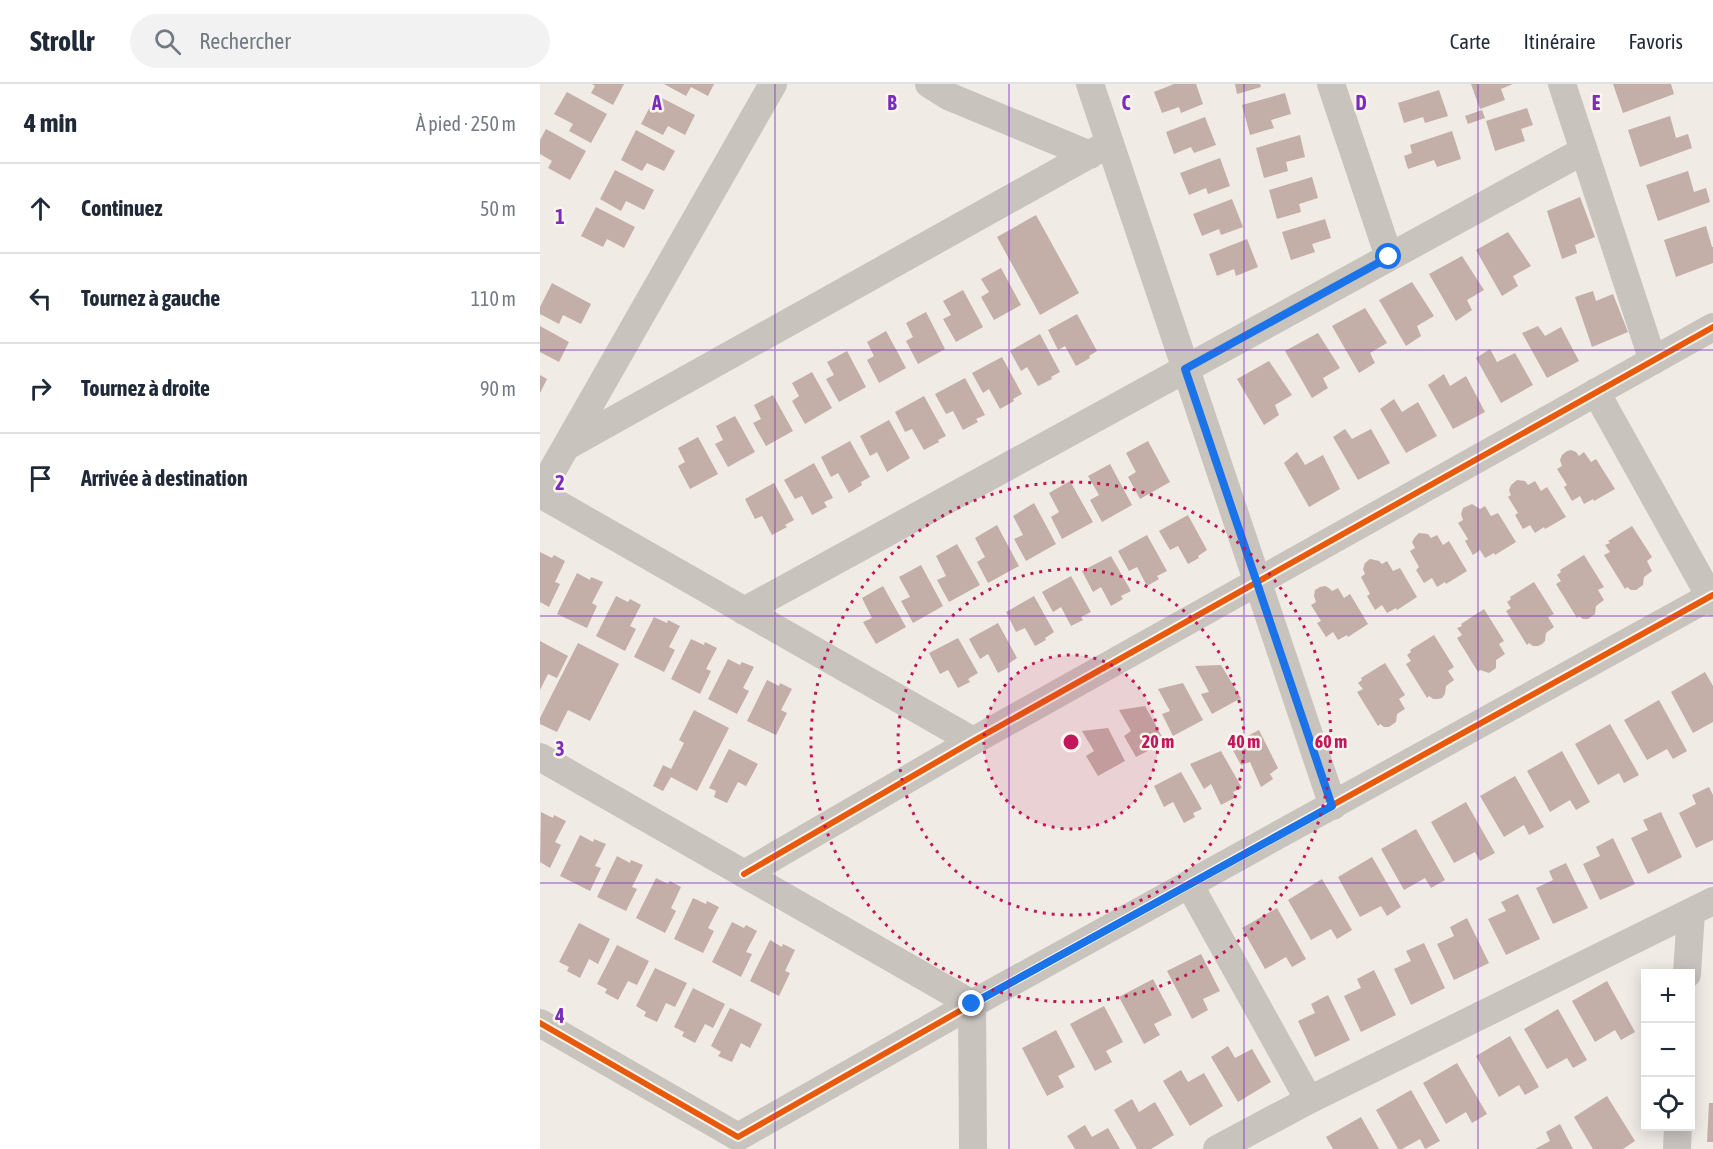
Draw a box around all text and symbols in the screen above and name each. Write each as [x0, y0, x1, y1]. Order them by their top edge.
search box [130, 14, 550, 68]
text: Strollr [30, 25, 94, 57]
icon: search [151, 25, 184, 58]
text: Rechercher [199, 28, 291, 54]
text: Carte [1450, 29, 1490, 53]
text: Itinéraire [1523, 29, 1595, 53]
text: Favoris [1628, 29, 1683, 53]
text: A [651, 91, 662, 114]
text: B [887, 91, 897, 114]
text: C [1122, 91, 1131, 114]
text: D [1355, 91, 1367, 114]
text: E [1592, 91, 1601, 114]
text: 4 min [24, 108, 77, 138]
text: À pied · 250 m [416, 112, 516, 135]
icon: ahead [24, 192, 57, 225]
text: Continuez [81, 195, 163, 221]
text: 50 m [480, 197, 516, 220]
text: 1 [555, 205, 565, 228]
route start [1375, 243, 1401, 269]
icon: left [24, 282, 57, 315]
text: Tournez à gauche [81, 285, 220, 311]
text: 110 m [471, 287, 516, 310]
icon: right [24, 372, 57, 405]
text: Tournez à droite [81, 375, 210, 401]
text: 90 m [480, 377, 516, 400]
icon: arrive [24, 462, 57, 495]
text: Arrivée à destination [81, 465, 248, 491]
text: 2 [555, 471, 565, 494]
text: 20 m [1142, 731, 1174, 752]
text: 40 m [1227, 731, 1260, 752]
text: 60 m [1315, 731, 1347, 752]
centre of rings [1061, 732, 1081, 752]
text: 3 [555, 737, 565, 760]
map controls [1641, 969, 1695, 1131]
button: + [1641, 969, 1695, 1023]
route end [958, 990, 984, 1016]
text: 4 [554, 1004, 565, 1027]
button: − [1641, 1023, 1695, 1077]
button: locate [1641, 1077, 1695, 1131]

